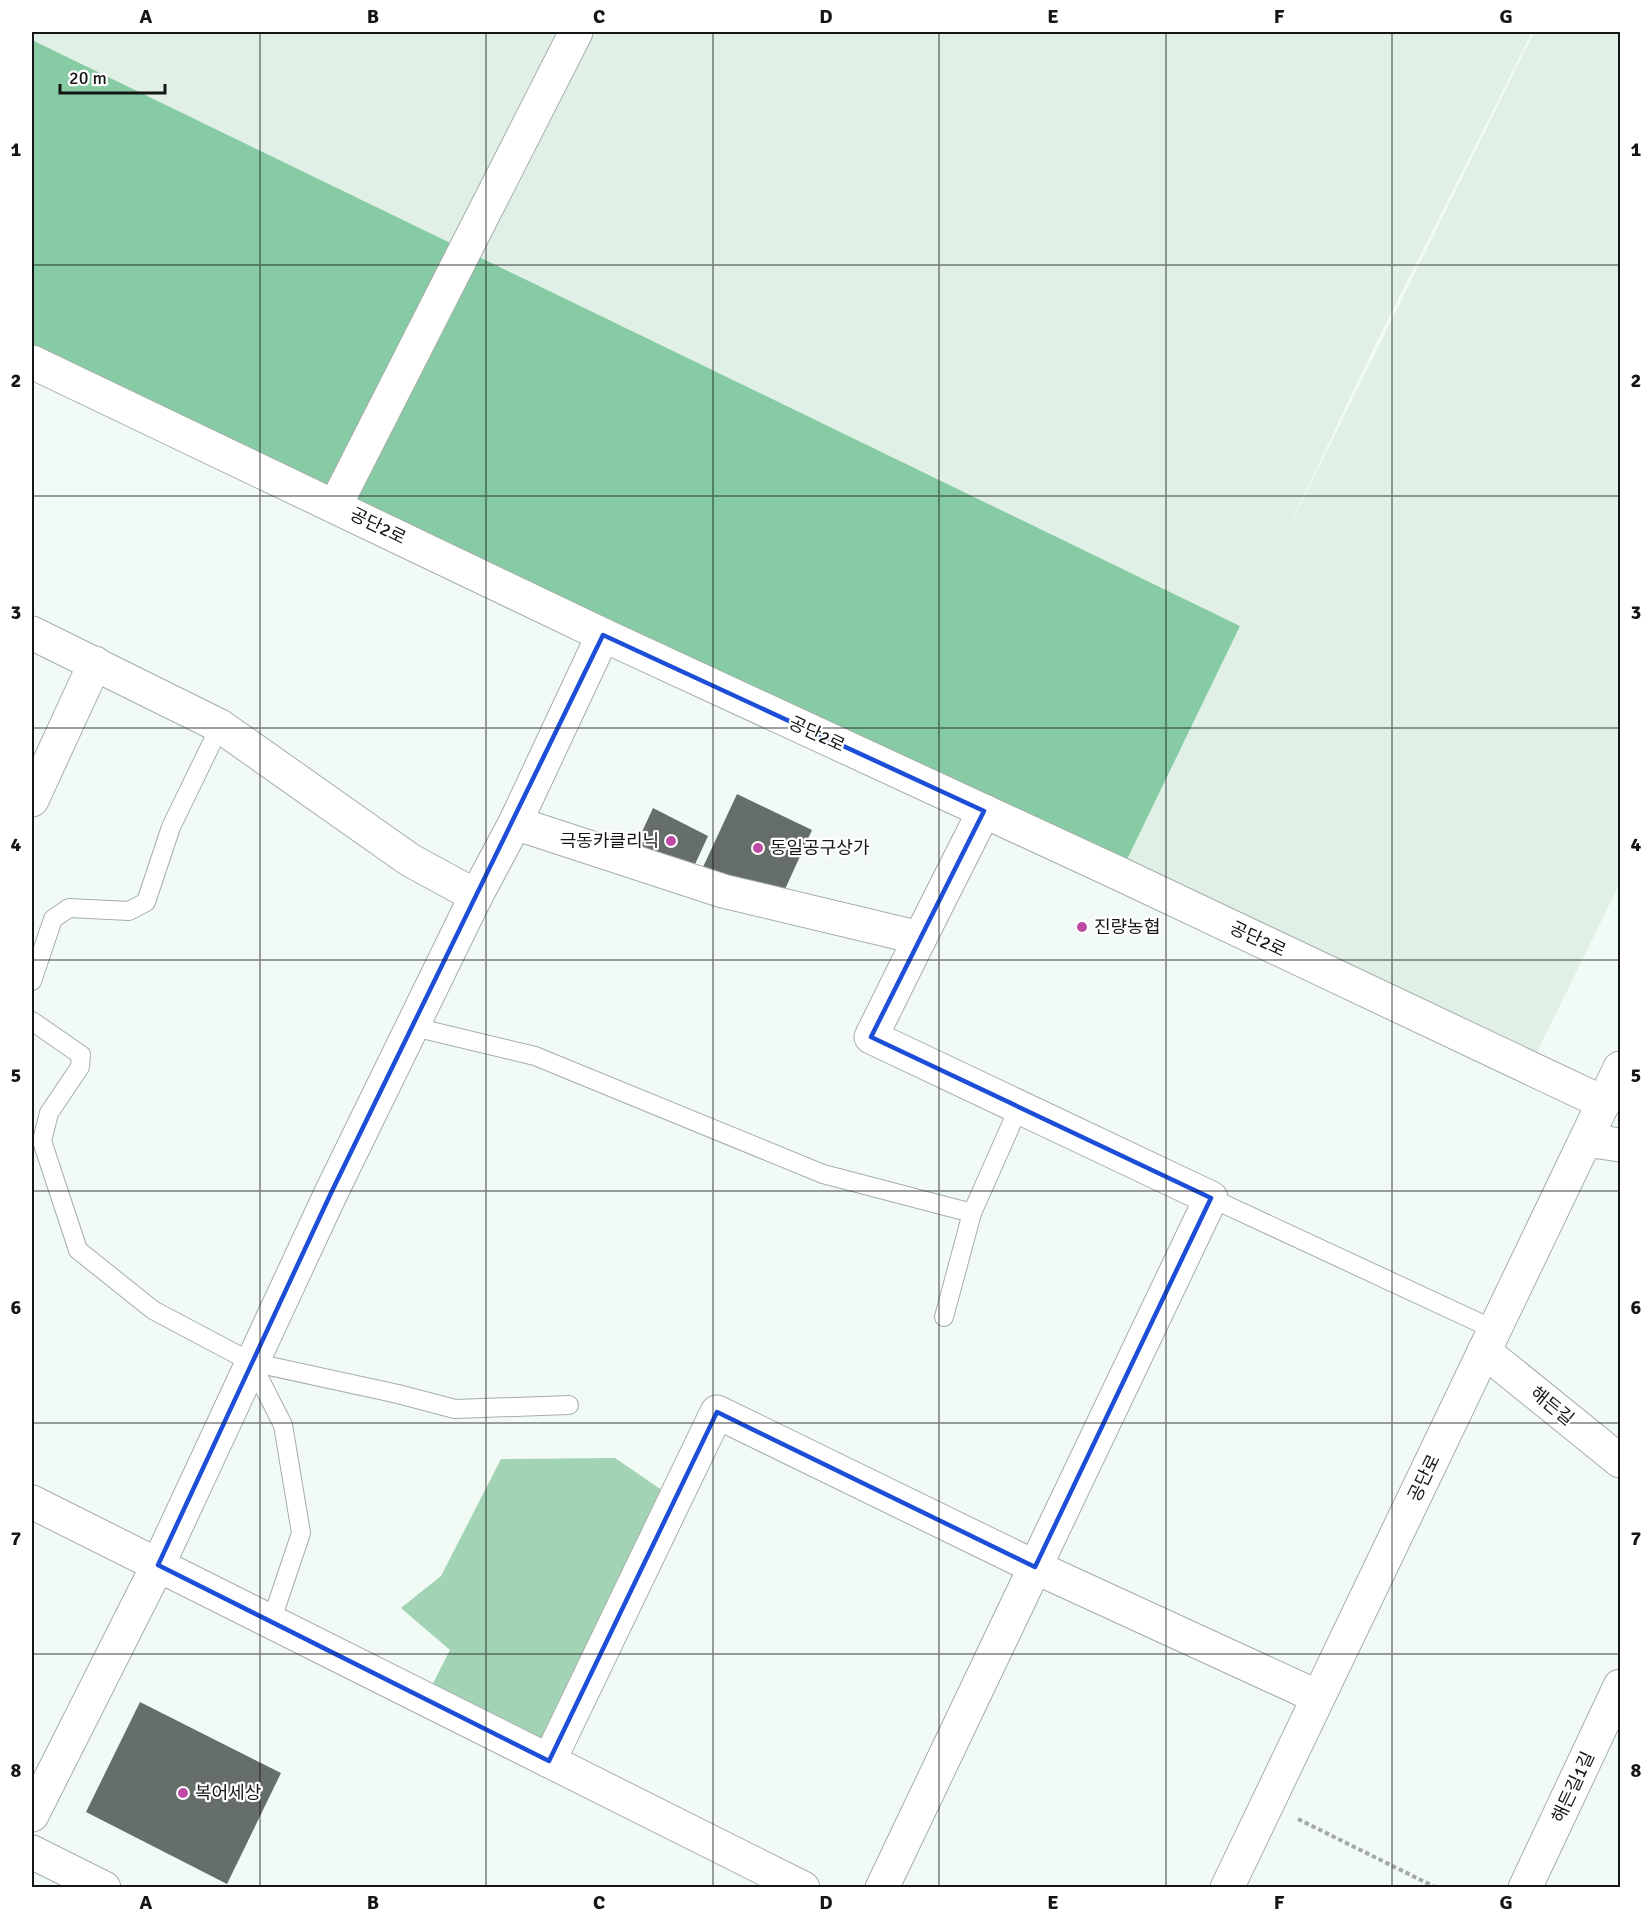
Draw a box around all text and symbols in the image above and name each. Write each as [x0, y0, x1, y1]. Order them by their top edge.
text: A [140, 4, 153, 29]
text: B [367, 4, 379, 29]
text: C [593, 4, 605, 29]
text: D [819, 4, 833, 29]
text: E [1047, 4, 1059, 29]
text: F [1274, 4, 1285, 29]
text: G [1499, 4, 1513, 29]
scale bar [60, 57, 165, 95]
text: 20 m [69, 67, 107, 89]
text: 1 [11, 137, 22, 162]
text: 1 [1631, 137, 1642, 162]
text: 2 [11, 368, 21, 393]
text: 2 [1631, 368, 1641, 393]
street label: 공단2로 [346, 503, 410, 549]
text: 3 [11, 600, 21, 625]
text: 3 [1631, 600, 1641, 625]
street label: 공단2로 [785, 711, 849, 757]
place label: 극동카클리닉 [560, 830, 659, 852]
text: 4 [11, 832, 22, 857]
text: 4 [1631, 832, 1642, 857]
marker: 극동카클리닉 [664, 834, 678, 848]
place label: 동일공구상가 [770, 837, 870, 859]
marker: 동일공구상가 [751, 841, 765, 855]
place label: 진량농협 [1094, 916, 1160, 938]
street label: 공단2로 [1226, 916, 1290, 962]
marker: 진량농협 [1075, 920, 1089, 934]
text: 5 [11, 1063, 21, 1088]
text: 5 [1631, 1063, 1641, 1088]
text: 6 [11, 1295, 22, 1320]
text: 6 [1631, 1295, 1642, 1320]
street label: 해든길 [1526, 1382, 1578, 1430]
street label: 공단로 [1403, 1451, 1445, 1505]
text: 7 [11, 1526, 22, 1551]
text: 7 [1631, 1526, 1642, 1551]
street label: 해든길1길 [1547, 1748, 1599, 1826]
text: 8 [11, 1758, 22, 1783]
text: 8 [1631, 1758, 1642, 1783]
place label: 복어세상 [195, 1782, 261, 1804]
marker: 복어세상 [176, 1786, 190, 1800]
text: A [140, 1890, 153, 1915]
text: B [367, 1890, 379, 1915]
text: C [593, 1890, 605, 1915]
text: D [819, 1890, 833, 1915]
text: E [1047, 1890, 1059, 1915]
text: F [1274, 1890, 1285, 1915]
text: G [1499, 1890, 1513, 1915]

